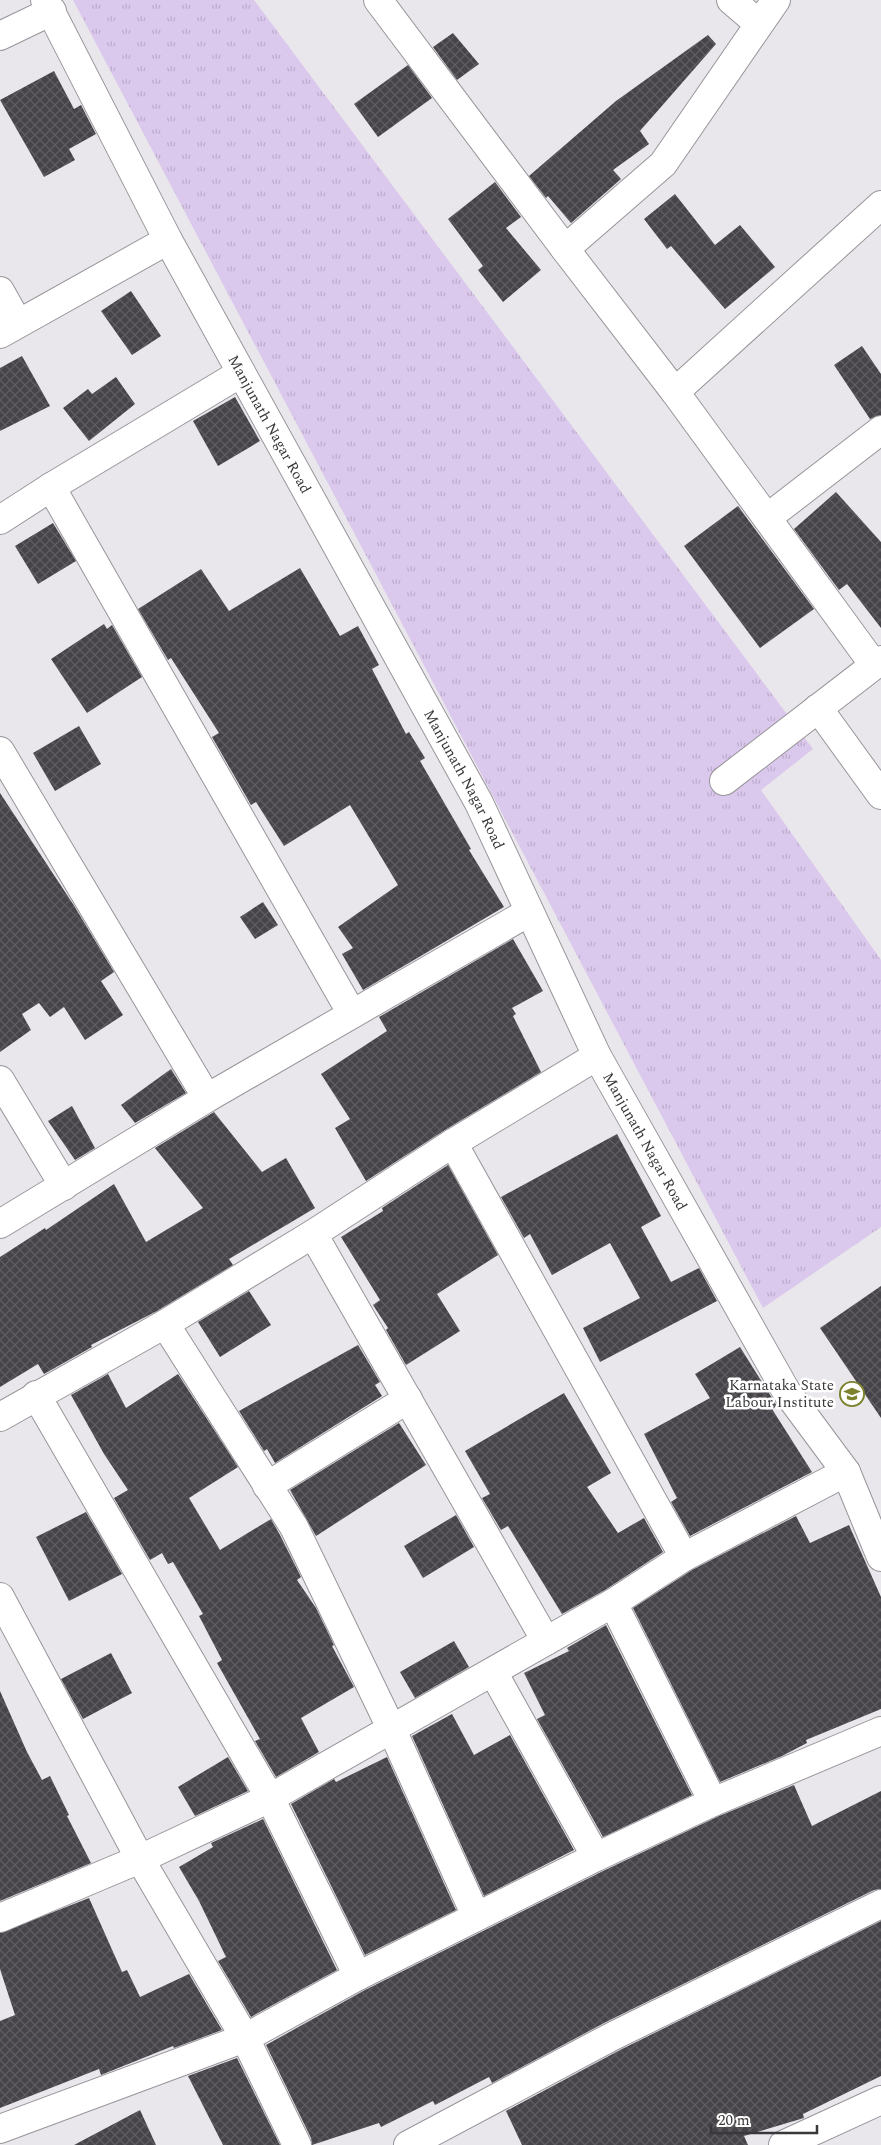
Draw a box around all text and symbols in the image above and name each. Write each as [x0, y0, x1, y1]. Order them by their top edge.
street label: Manjunath Nagar Road [222, 351, 317, 498]
street label: Manjunath Nagar Road [417, 705, 510, 853]
street label: Manjunath Nagar Road [597, 1068, 693, 1215]
place label: Karnataka State Labour Institute [725, 1374, 834, 1414]
school or university icon: Karnataka State Labour Institute [839, 1381, 865, 1407]
scale bar [711, 2102, 817, 2134]
text: 20 m [718, 2109, 750, 2132]

